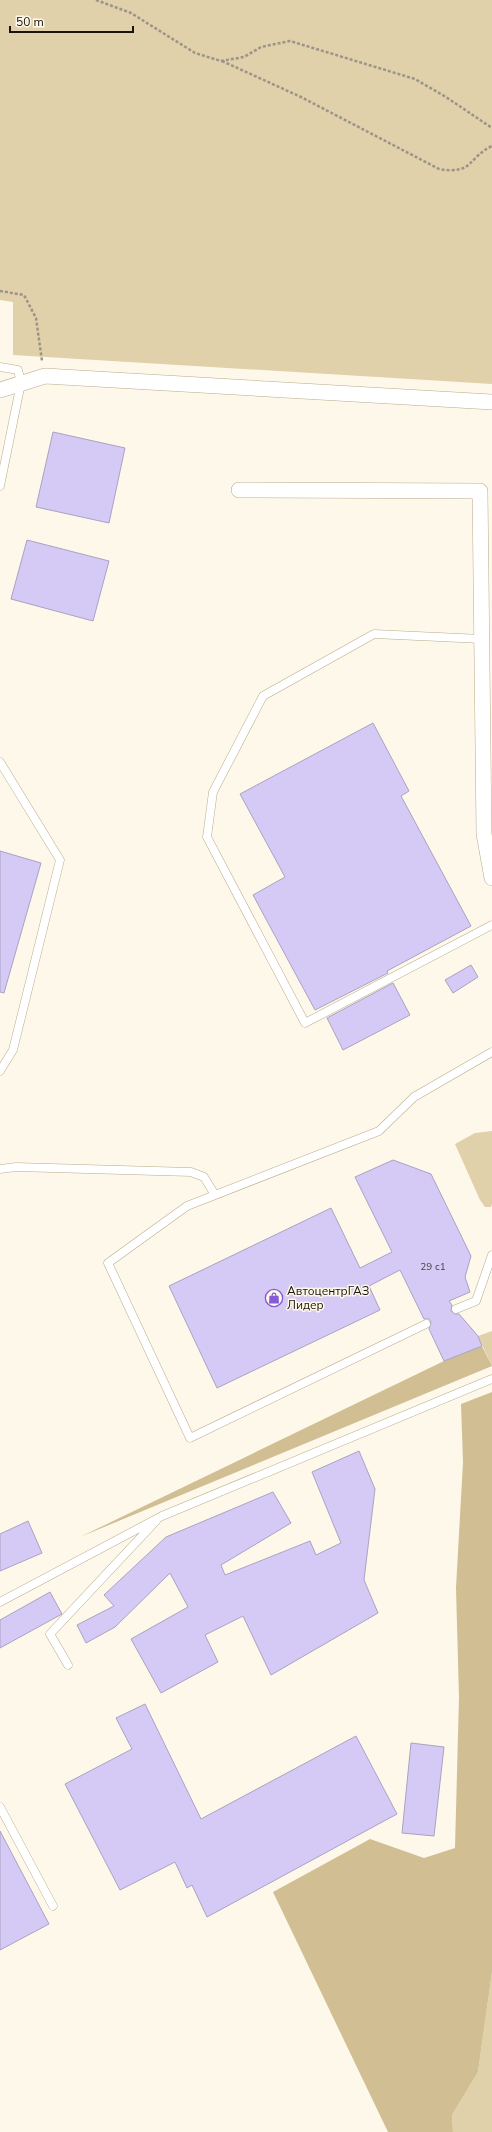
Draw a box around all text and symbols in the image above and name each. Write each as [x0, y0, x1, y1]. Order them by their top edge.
scale bar [10, 8, 133, 34]
text: 50 m [16, 14, 44, 30]
house number: 29 с1 [420, 1260, 446, 1274]
place label: АвтоцентрГАЗ Лидер [287, 1283, 370, 1313]
shop icon: АвтоцентрГАЗ Лидер [264, 1288, 284, 1308]

